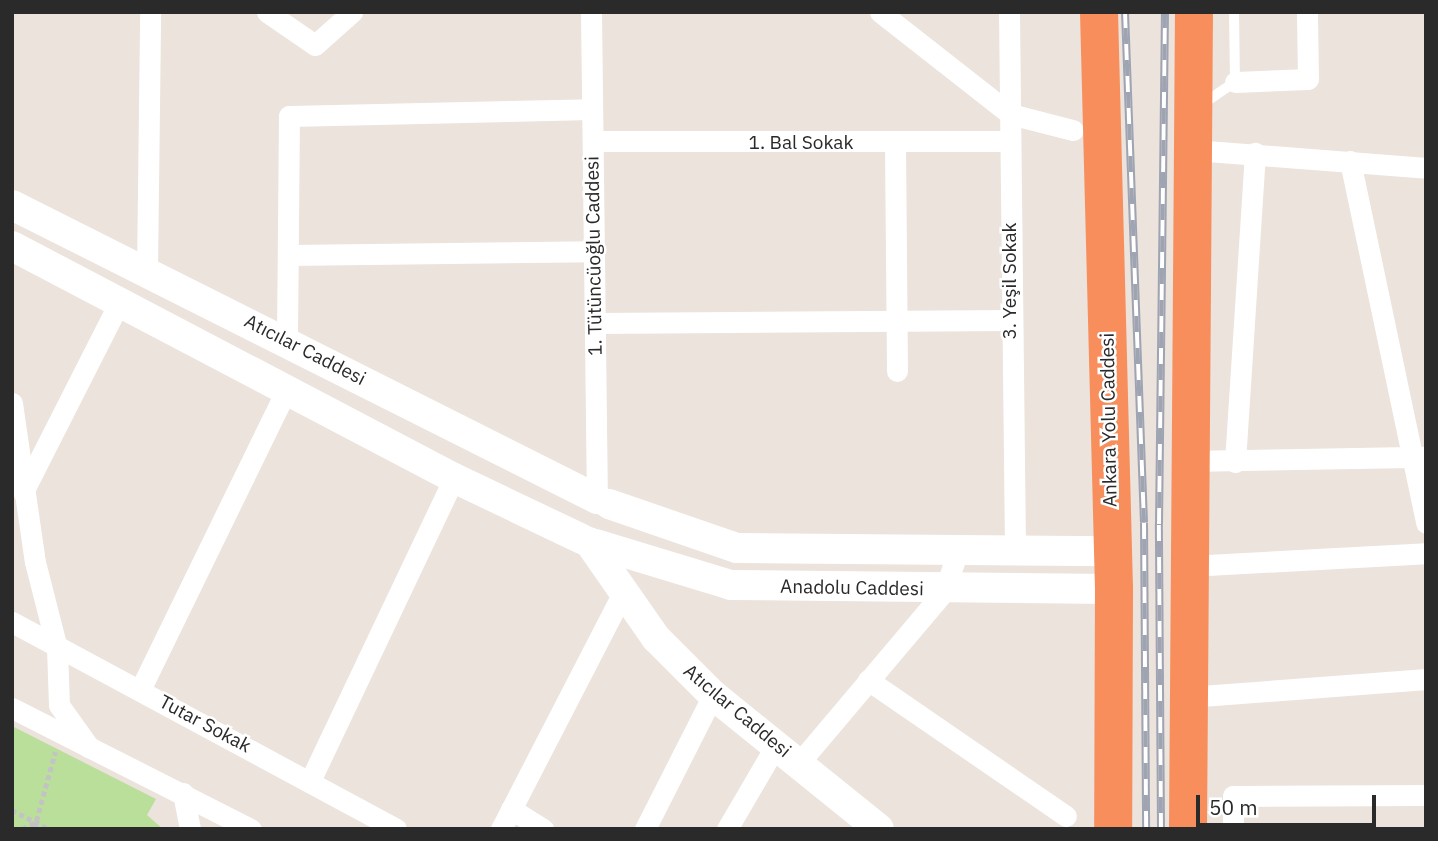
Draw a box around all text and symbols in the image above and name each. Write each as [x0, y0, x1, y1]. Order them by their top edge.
street label: 1. Bal Sokak [748, 132, 854, 154]
street label: 1. Tütüncüoğlu Caddesi [581, 156, 607, 356]
street label: 3. Yeşil Sokak [999, 222, 1021, 340]
street label: Atıcılar Caddesi [241, 310, 369, 390]
street label: Ankara Yolu Caddesi [1096, 333, 1122, 507]
street label: Anadolu Caddesi [780, 575, 924, 601]
street label: Atıcılar Caddesi [679, 660, 795, 762]
street label: Tutar Sokak [155, 690, 255, 758]
scale bar [1200, 782, 1380, 826]
text: 50 m [1209, 793, 1258, 821]

